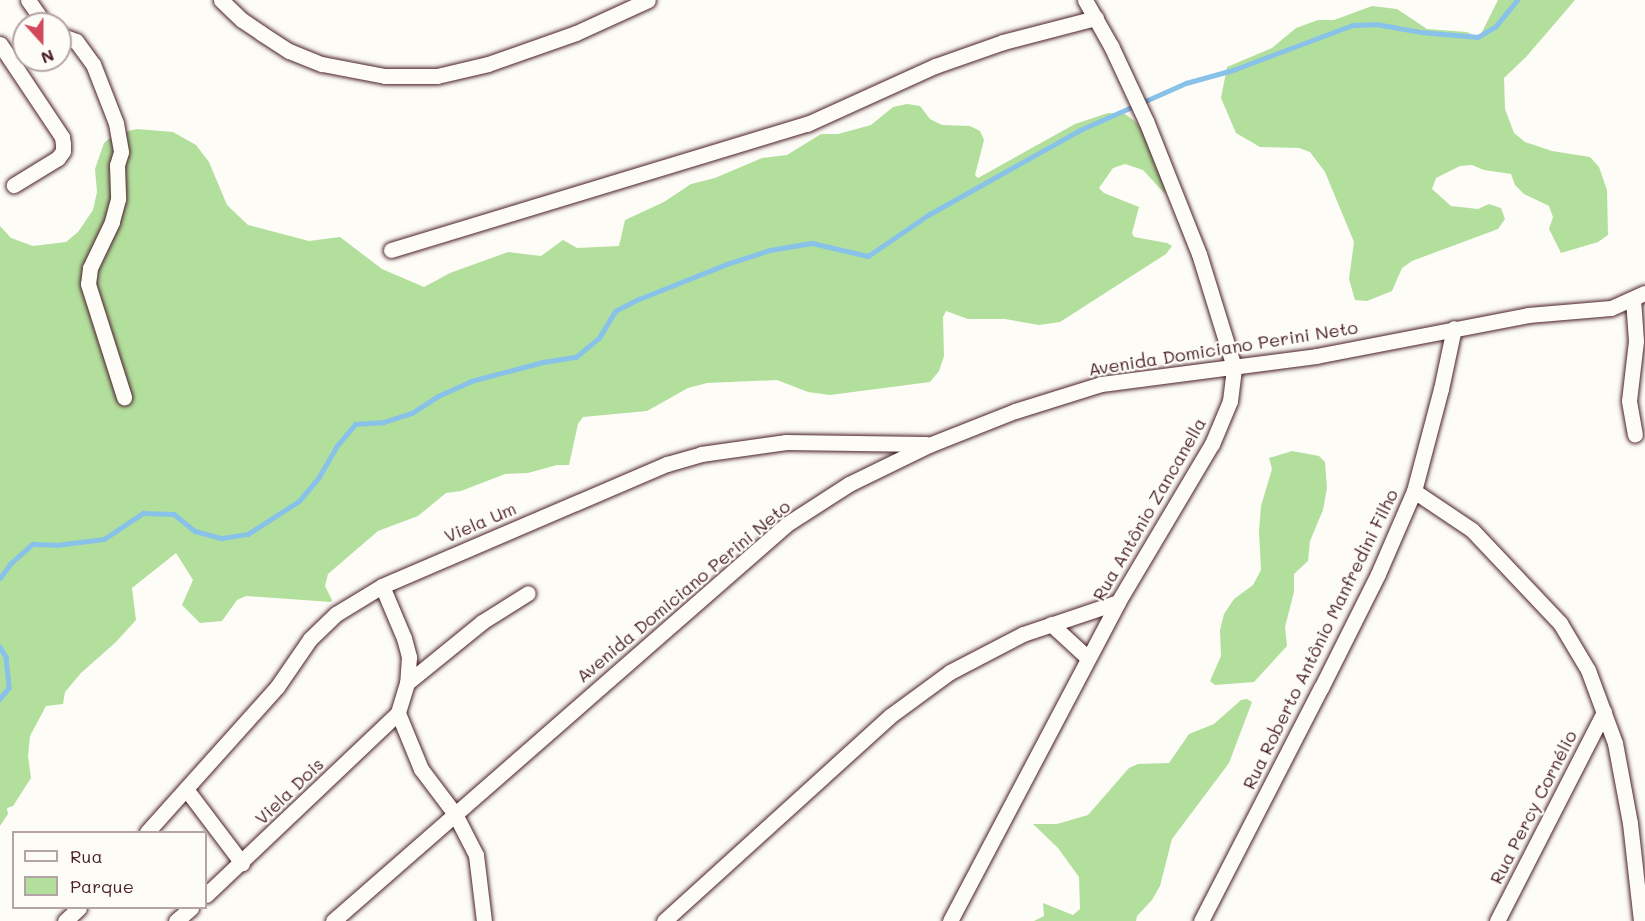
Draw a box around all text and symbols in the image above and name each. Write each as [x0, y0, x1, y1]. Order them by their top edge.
north arrow [12, 12, 72, 72]
text: N [38, 45, 57, 69]
street label: Avenida Domiciano Perini Neto [1087, 316, 1359, 380]
street label: Rua Antônio Zancanella [1088, 414, 1210, 604]
street label: Rua Roberto Antônio Manfredini Filho [1238, 485, 1402, 793]
street label: Avenida Domiciano Perini Neto [572, 495, 794, 687]
street label: Viela Um [441, 497, 519, 547]
street label: Rua Percy Cornélio [1485, 727, 1581, 887]
street label: Viela Dois [250, 753, 328, 829]
legend [12, 831, 207, 909]
text: Rua [70, 844, 103, 868]
text: Parque [70, 874, 134, 898]

